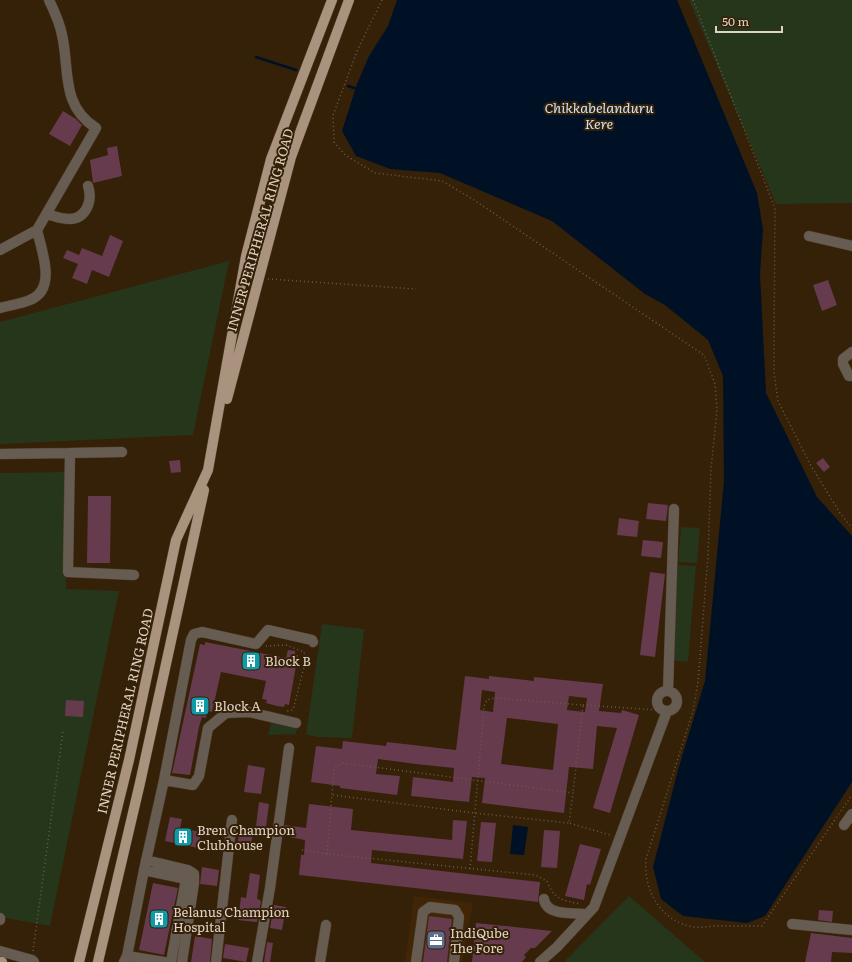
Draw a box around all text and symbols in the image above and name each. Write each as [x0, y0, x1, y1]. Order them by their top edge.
scale bar [716, 8, 782, 34]
text: 50 m [722, 12, 749, 30]
water label: Chikkabelanduru Kere [545, 97, 654, 133]
street label: INNER PERIPHERAL RING ROAD [221, 126, 298, 334]
street label: INNER PERIPHERAL RING ROAD [92, 606, 157, 816]
building icon: Block B [240, 650, 262, 672]
place label: Block B [265, 651, 311, 670]
building icon: Block A [189, 695, 211, 717]
place label: Block A [214, 696, 261, 715]
place label: Bren Champion Clubhouse [197, 820, 295, 854]
building icon: Bren Champion Clubhouse [172, 826, 194, 848]
place label: Belanus Champion Hospital [173, 902, 290, 936]
building icon: Belanus Champion Hospital [148, 908, 170, 930]
place label: IndiQube The Fore [450, 923, 509, 957]
office icon: IndiQube The Fore [425, 929, 447, 951]

